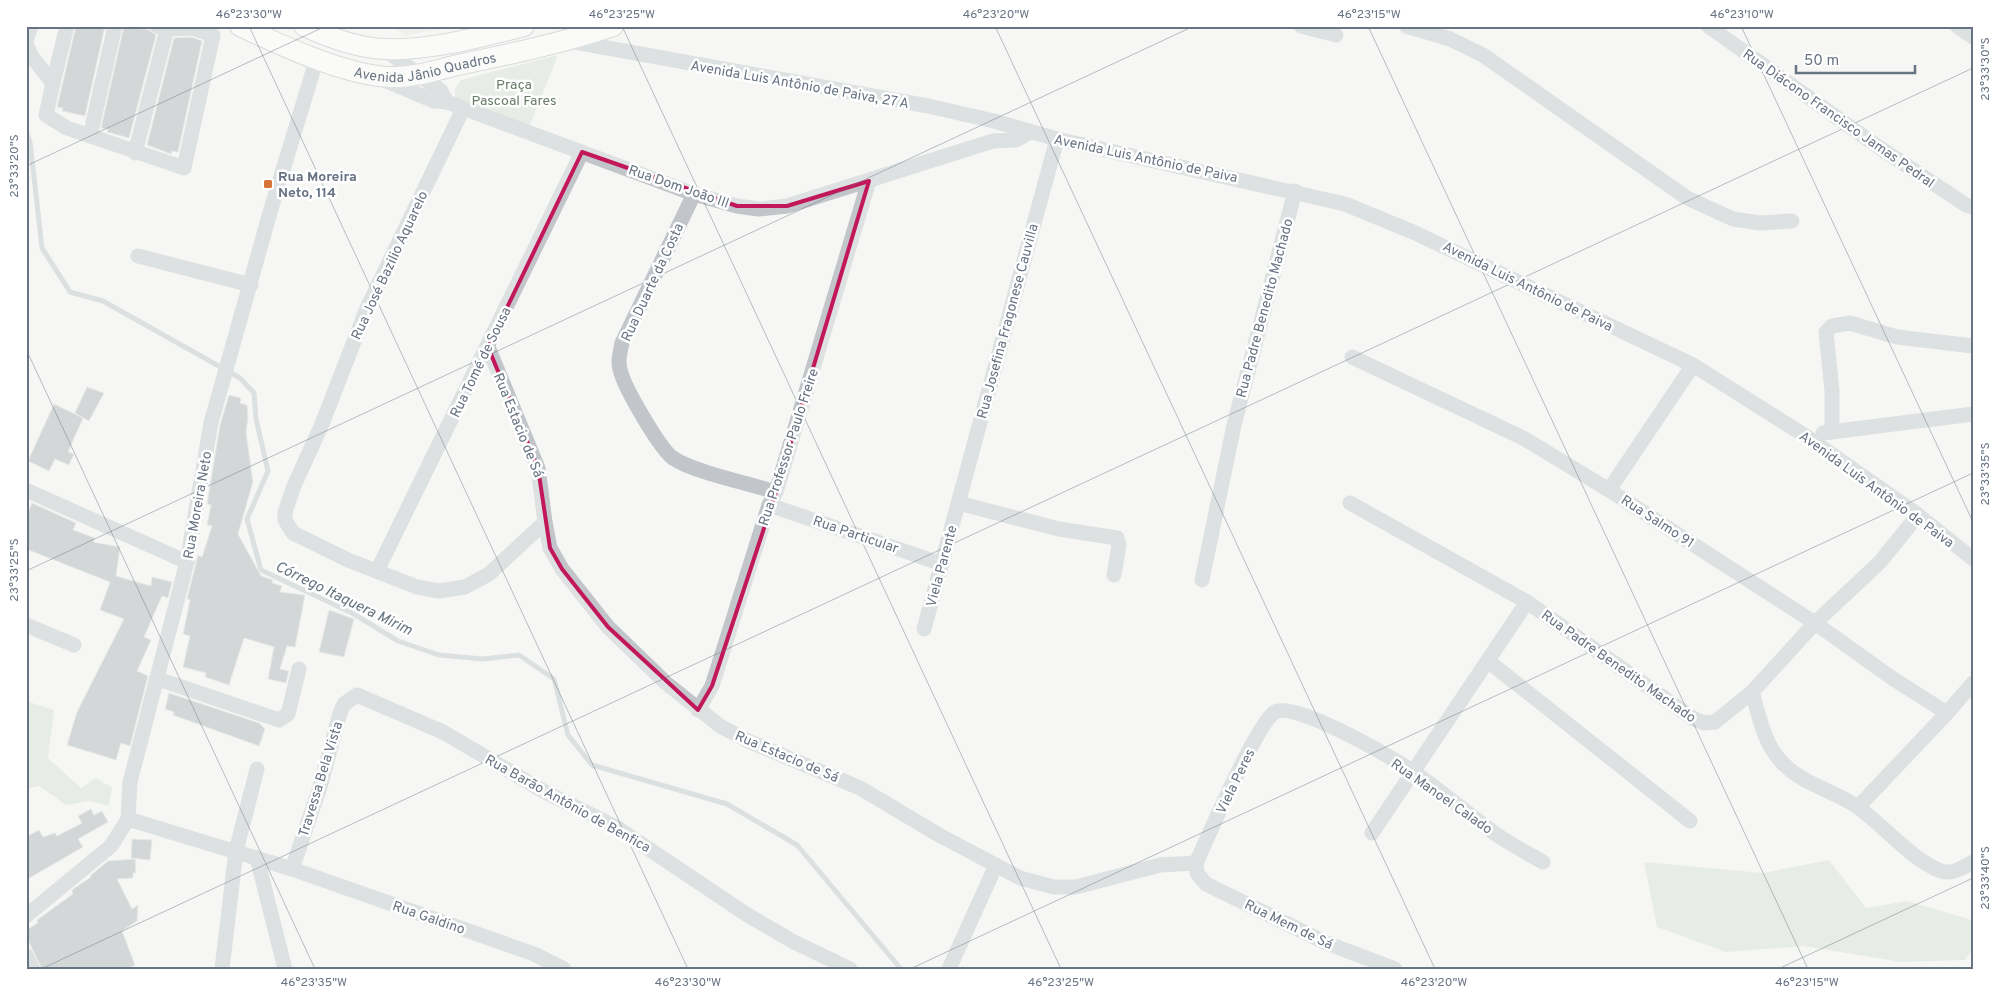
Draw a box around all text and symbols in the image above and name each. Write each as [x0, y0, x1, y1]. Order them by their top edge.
text: 46°23'30"W [216, 7, 282, 23]
text: 46°23'25"W [589, 7, 655, 23]
text: 46°23'20"W [963, 7, 1029, 23]
text: 46°23'15"W [1337, 7, 1401, 23]
text: 46°23'10"W [1710, 7, 1774, 23]
text: 23°33'30"S [1978, 37, 1994, 101]
scale bar [1796, 42, 1915, 74]
street label: Rua Diácono Francisco Jamas Pedral [1739, 46, 1937, 192]
street label: Avenida Jânio Quadros [352, 50, 498, 87]
text: 50 m [1804, 52, 1839, 71]
street label: Avenida Luis Antônio de Paiva, 27 A [689, 58, 910, 113]
park label: Praça Pascoal Fares [471, 77, 557, 110]
street label: Avenida Luis Antônio de Paiva [1052, 132, 1239, 187]
text: 23°33'20"S [7, 134, 23, 198]
street label: Rua Dom João III [626, 162, 731, 213]
place label: Rua Moreira Neto, 114 [278, 169, 357, 202]
marker: Rua Moreira Neto, 114 [262, 178, 274, 190]
street label: Rua José Bazilio Aquarelo [348, 188, 432, 343]
street label: Rua Padre Benedito Machado [1233, 217, 1298, 400]
street label: Rua Duarte da Costa [618, 221, 688, 345]
street label: Rua Josefina Fragonese Cauvilla [974, 222, 1043, 421]
street label: Avenida Luis Antônio de Paiva [1439, 239, 1615, 336]
street label: Rua Tomé de Sousa [447, 305, 516, 421]
street label: Rua Professor Paulo Freire [756, 367, 823, 528]
street label: Rua Estacio de Sá [489, 371, 546, 480]
street label: Avenida Luis Antônio de Paiva [1795, 428, 1957, 552]
text: 23°33'35"S [1978, 442, 1994, 506]
street label: Rua Moreira Neto [181, 450, 216, 560]
street label: Rua Salmo 91 [1617, 492, 1697, 552]
street label: Rua Particular [810, 513, 901, 558]
street label: Viela Parente [923, 524, 961, 609]
text: 23°33'25"S [7, 538, 23, 602]
water label: Córrego Itaquera Mirim [272, 558, 416, 641]
street label: Rua Padre Benedito Machado [1538, 607, 1699, 727]
street label: Travessa Bela Vista [296, 720, 347, 839]
street label: Rua Estacio de Sá [732, 728, 841, 787]
street label: Viela Peres [1213, 746, 1259, 817]
street label: Rua Barão Antônio de Benfica [482, 752, 653, 857]
street label: Rua Manoel Calado [1387, 756, 1495, 839]
text: 23°33'40"S [1978, 846, 1994, 910]
street label: Rua Mem de Sá [1241, 897, 1335, 954]
street label: Rua Galdino [390, 898, 467, 939]
text: 46°23'35"W [281, 975, 347, 991]
text: 46°23'30"W [655, 975, 721, 991]
text: 46°23'25"W [1028, 975, 1094, 991]
text: 46°23'20"W [1401, 975, 1467, 991]
text: 46°23'15"W [1775, 975, 1839, 991]

